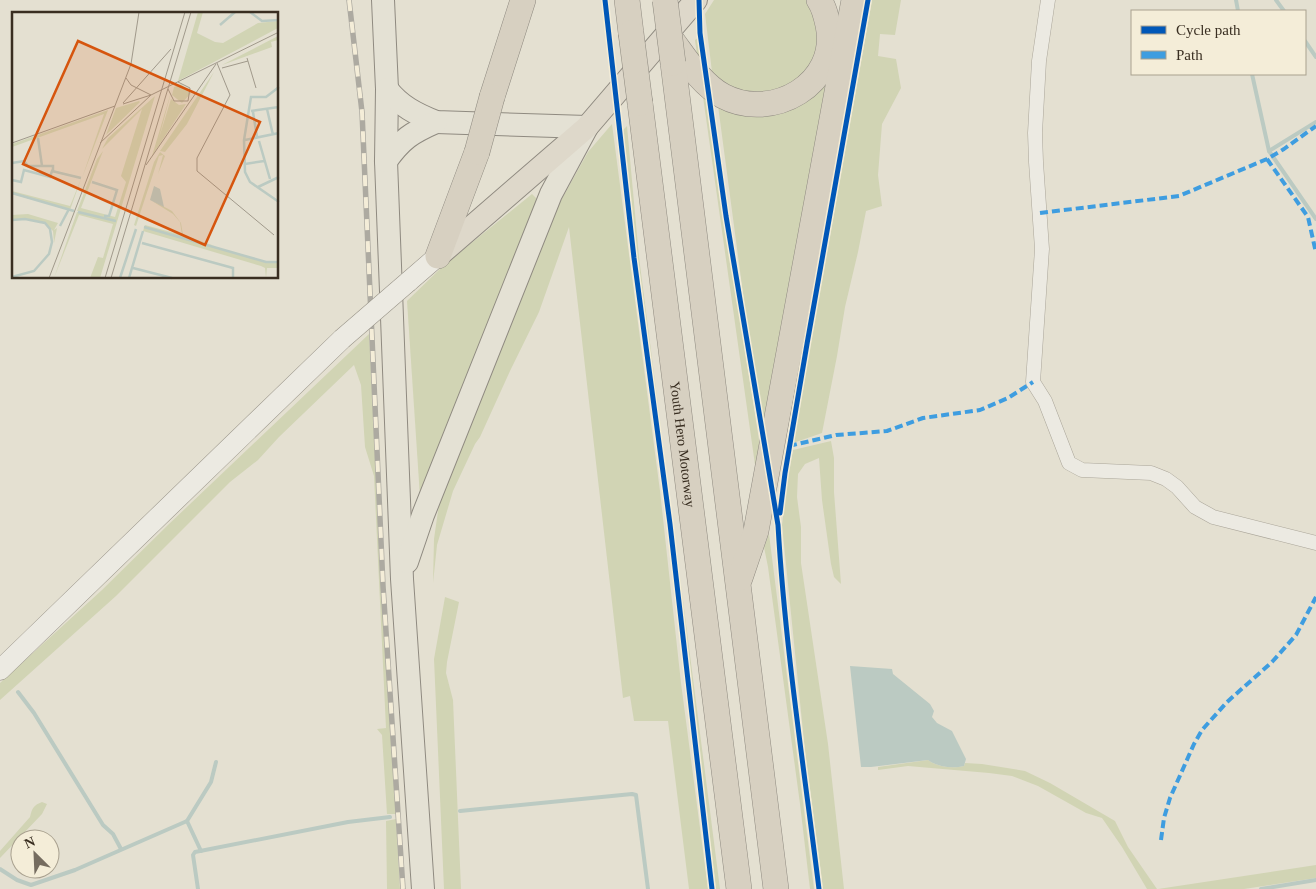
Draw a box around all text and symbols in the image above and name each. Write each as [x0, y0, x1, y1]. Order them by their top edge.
legend [1131, 10, 1306, 75]
inset map [12, 12, 279, 279]
text: Cycle path [1176, 22, 1241, 38]
text: Path [1176, 47, 1203, 63]
street label: Youth Hero Motorway [667, 380, 698, 508]
north arrow [10, 829, 60, 879]
text: N [22, 834, 38, 851]

